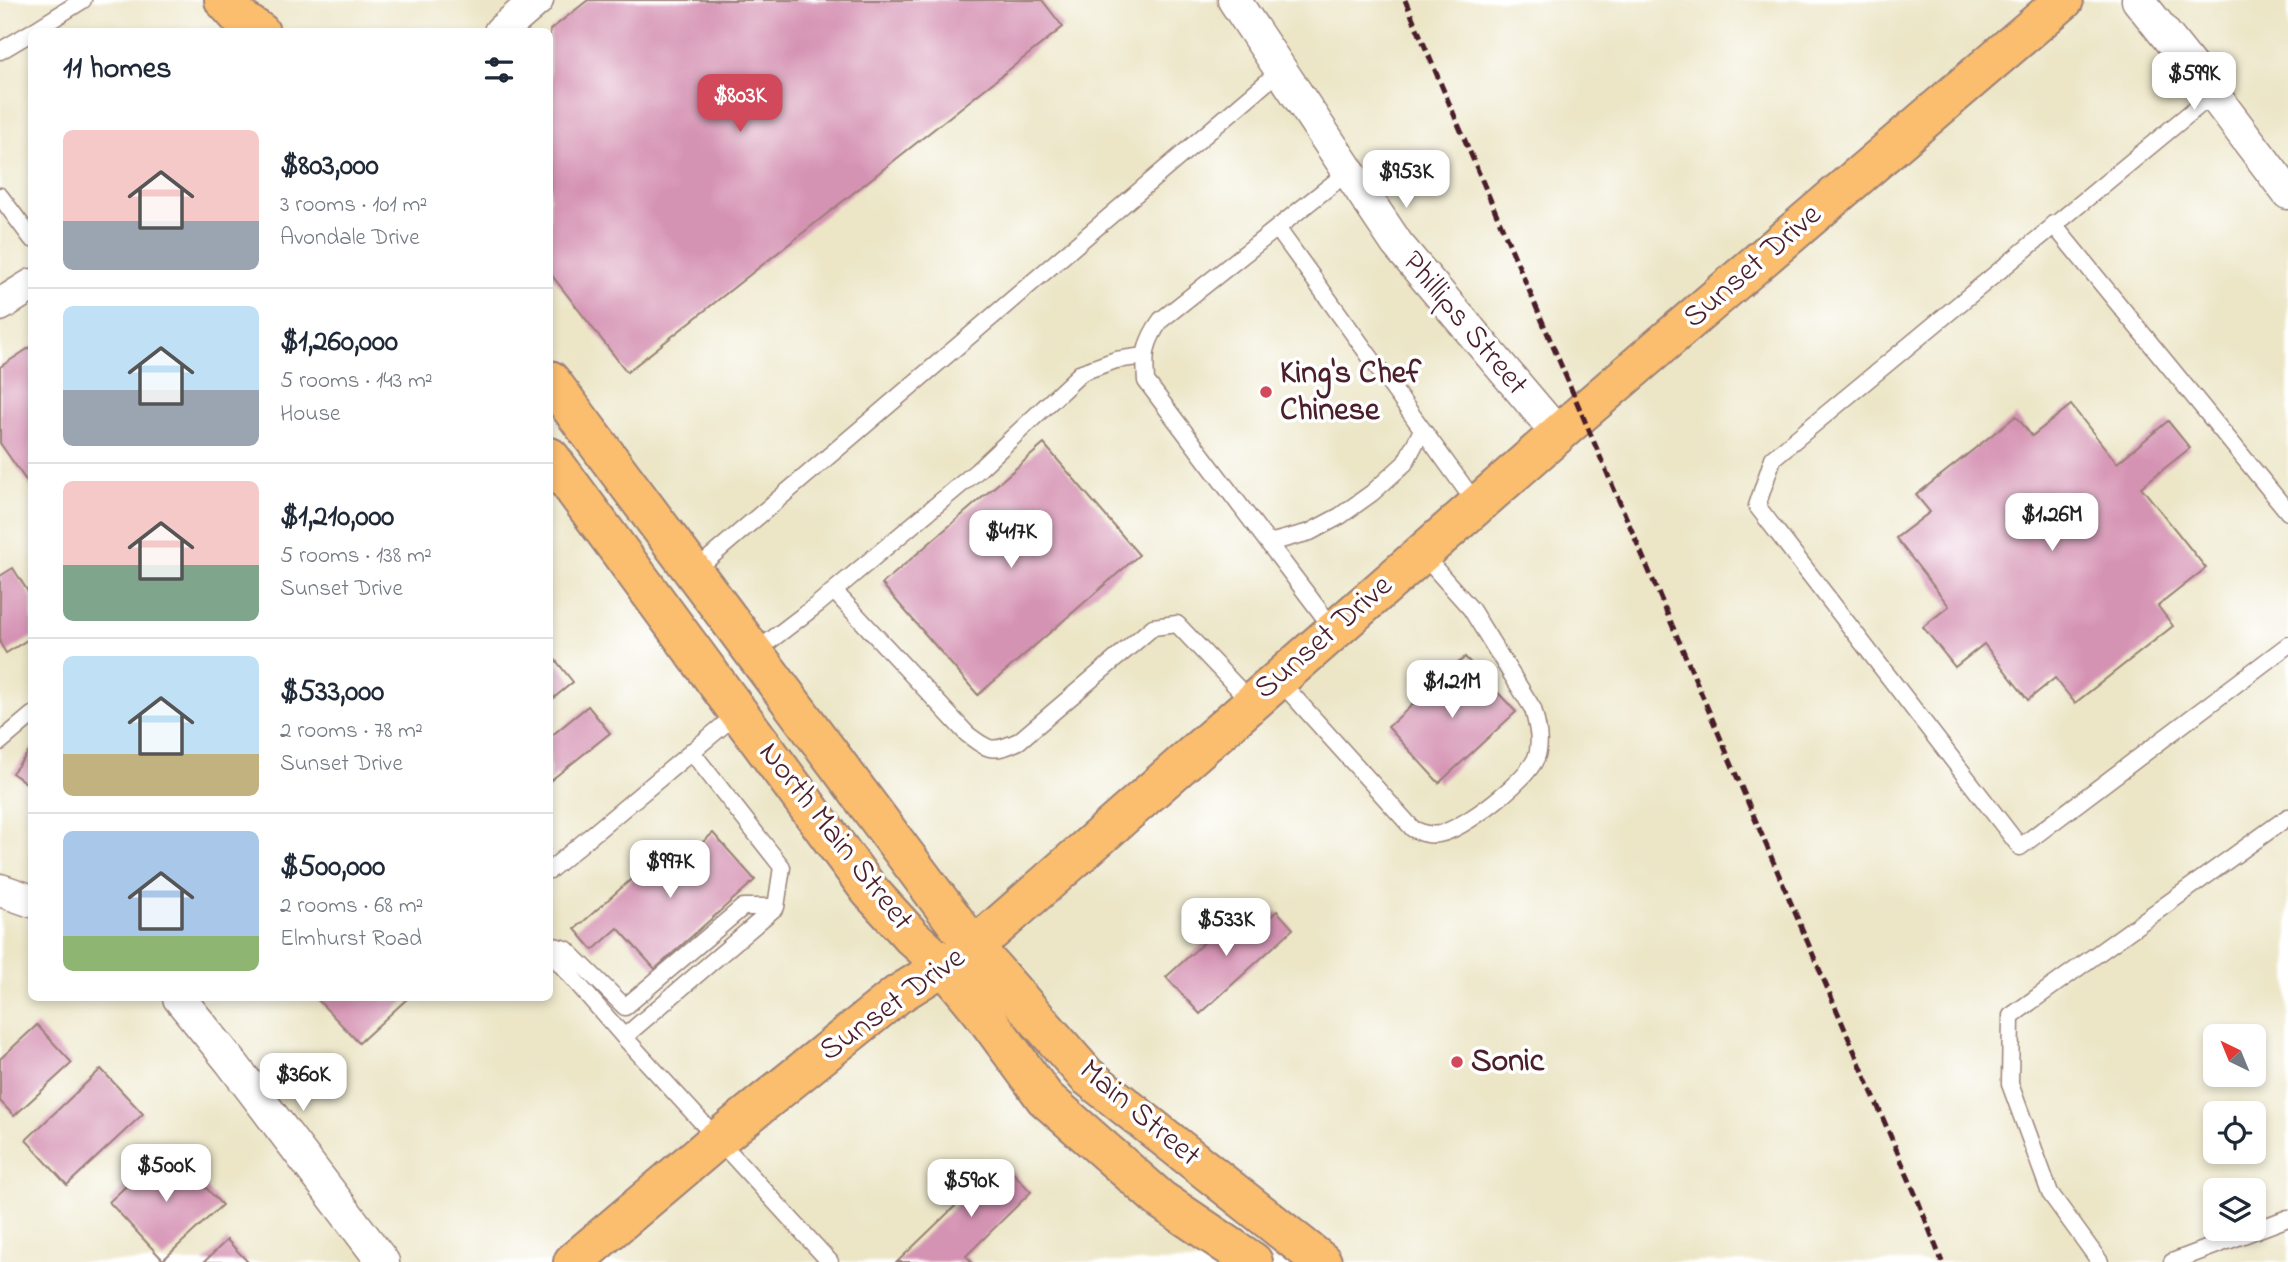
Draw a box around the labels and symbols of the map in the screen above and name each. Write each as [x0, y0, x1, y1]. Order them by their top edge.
pin: $599K [2145, 52, 2243, 112]
pin: $803K [691, 74, 789, 134]
pin: $953K [1357, 150, 1455, 210]
street label: Sunset Drive [1673, 193, 1833, 341]
street label: Phillips Street [1389, 241, 1539, 407]
place label: King's Chef Chinese [1280, 351, 1422, 435]
marker: King's Chef Chinese [1258, 384, 1274, 400]
pin: $1.26M [1995, 494, 2109, 553]
pin: $417K [962, 510, 1060, 570]
street label: Sunset Drive [1244, 564, 1404, 712]
pin: $1.21M [1395, 660, 1509, 720]
street label: North Main Street [746, 732, 924, 942]
pin: $997K [621, 841, 719, 900]
pin: $533K [1177, 898, 1275, 958]
street label: Sunset Drive [810, 935, 976, 1074]
north arrow [2203, 1024, 2266, 1087]
place label: Sonic [1471, 1039, 1545, 1086]
street label: Main Street [1068, 1049, 1211, 1179]
pin: $360K [254, 1054, 352, 1113]
marker: Sonic [1449, 1054, 1465, 1070]
pin: $500K [117, 1144, 215, 1204]
pin: $590K [922, 1160, 1020, 1219]

